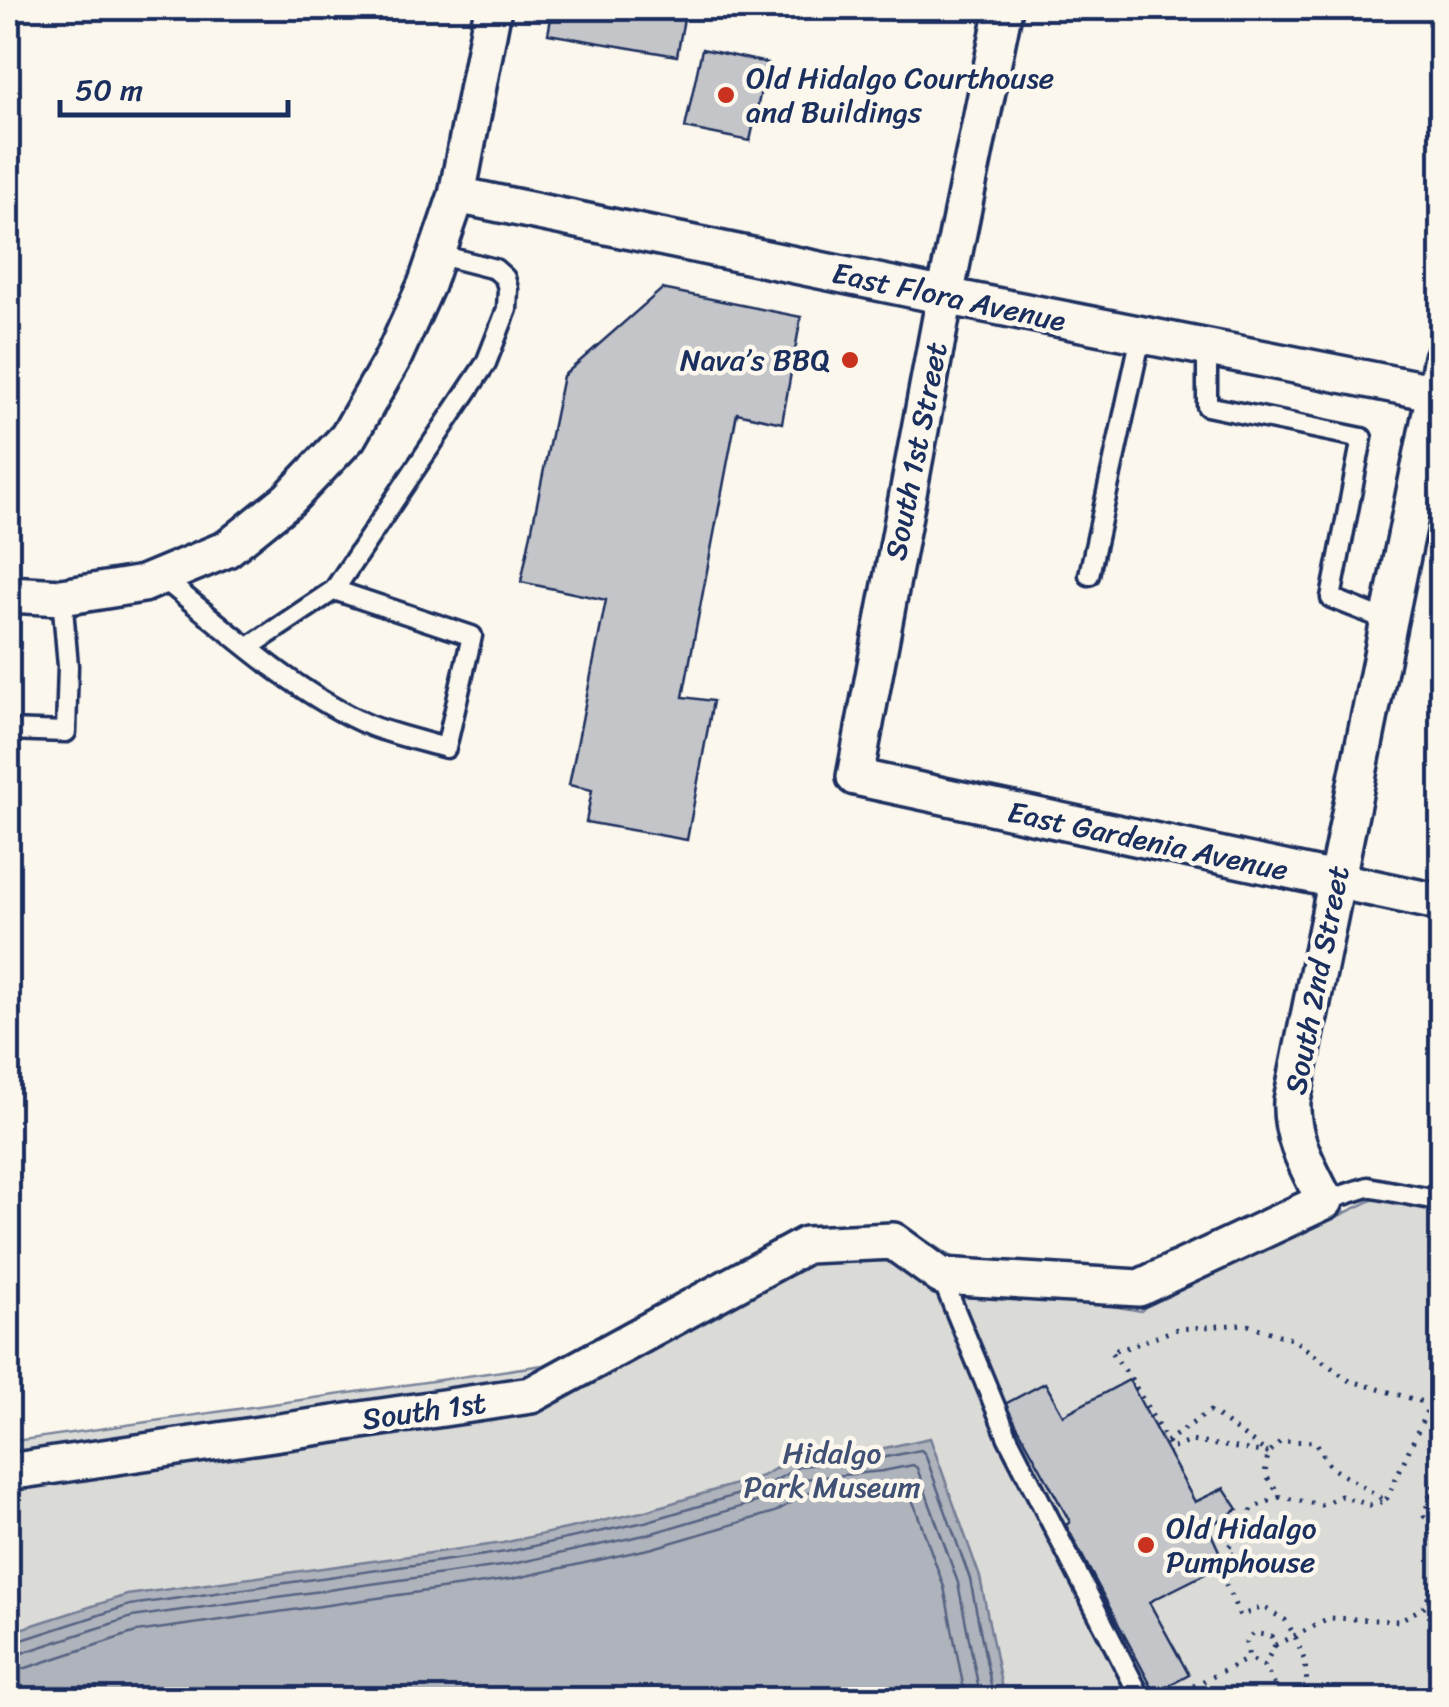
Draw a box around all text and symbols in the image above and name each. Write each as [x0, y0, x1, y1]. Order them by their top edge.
place label: Old Hidalgo Courthouse and Buildings [746, 51, 1054, 139]
scale bar [60, 55, 288, 117]
text: 50 m [75, 63, 143, 117]
marker: Old Hidalgo Courthouse and Buildings [715, 84, 737, 106]
street label: East Flora Avenue [827, 246, 1071, 348]
place label: Nava’s BBQ [680, 333, 830, 387]
street label: South 1st Street [868, 337, 964, 565]
marker: Nava’s BBQ [839, 349, 861, 371]
street label: East Gardenia Avenue [1003, 785, 1293, 897]
street label: South 2nd Street [1268, 861, 1366, 1099]
street label: South 1st [358, 1376, 490, 1446]
park label: Hidalgo Park Museum [744, 1426, 920, 1514]
place label: Old Hidalgo Pumphouse [1166, 1501, 1317, 1589]
marker: Old Hidalgo Pumphouse [1135, 1534, 1157, 1556]

